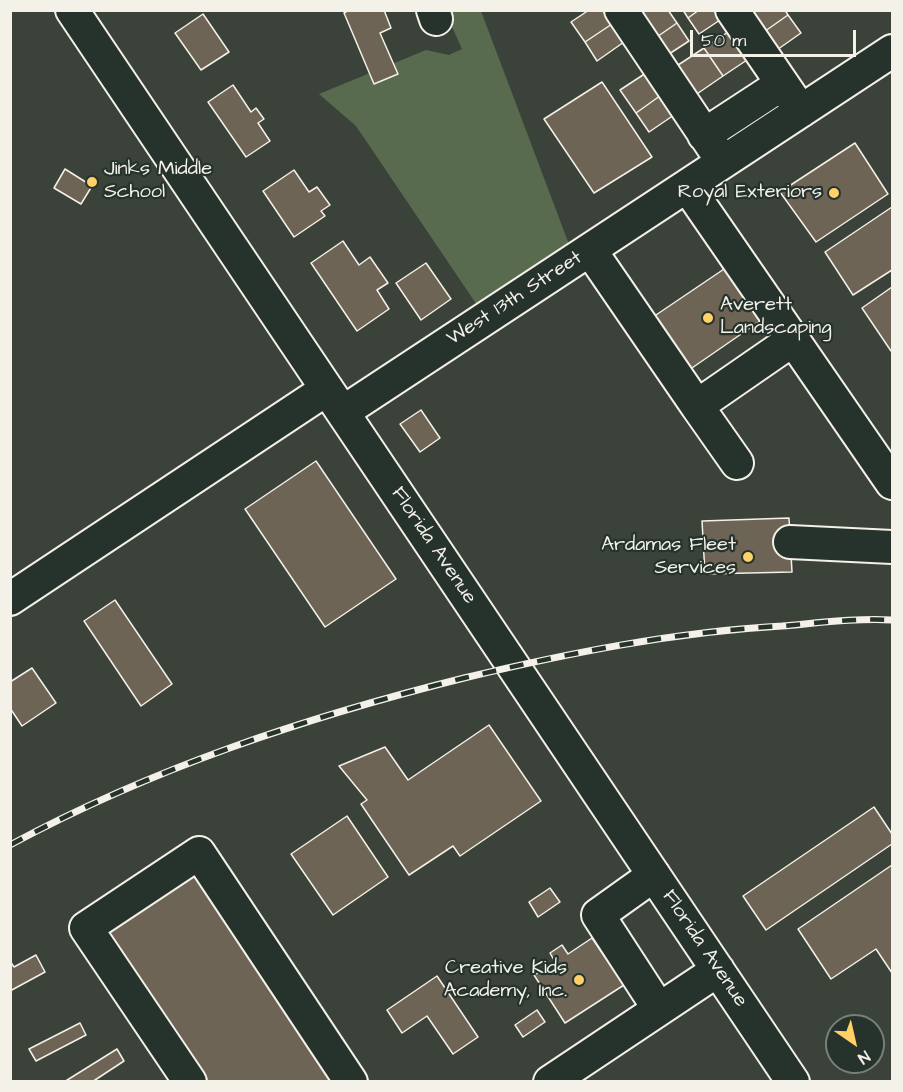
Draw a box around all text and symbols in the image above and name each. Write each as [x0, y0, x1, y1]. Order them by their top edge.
scale bar [693, 18, 860, 56]
text: 50 m [701, 28, 746, 53]
place label: Jinks Middle School [104, 158, 212, 205]
marker: Jinks Middle School [85, 175, 99, 189]
place label: Royal Exteriors [678, 181, 822, 205]
marker: Royal Exteriors [827, 186, 841, 200]
street label: West 13th Street [443, 246, 587, 352]
place label: Averett Landscaping [720, 294, 832, 341]
marker: Averett Landscaping [701, 311, 715, 325]
street label: Florida Avenue [385, 483, 481, 609]
place label: Ardamas Fleet Services [601, 534, 736, 581]
marker: Ardamas Fleet Services [741, 550, 755, 564]
street label: Florida Avenue [656, 886, 752, 1012]
place label: Creative Kids Academy, Inc. [444, 957, 567, 1004]
marker: Creative Kids Academy, Inc. [572, 973, 586, 987]
north arrow [825, 1014, 885, 1074]
text: N [854, 1045, 874, 1069]

